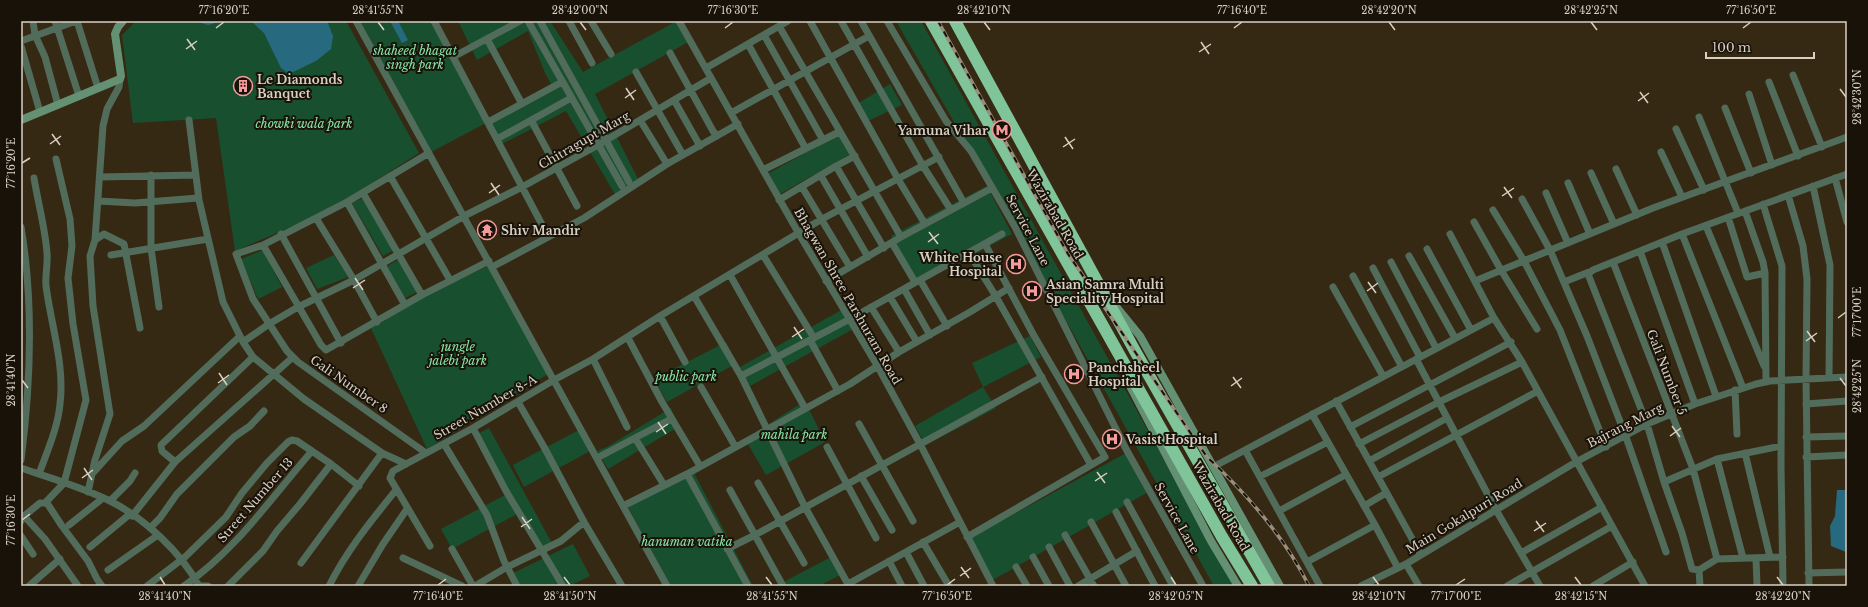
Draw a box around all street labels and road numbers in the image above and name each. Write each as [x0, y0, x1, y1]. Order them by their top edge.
street label: Chitragupt Marg [536, 107, 633, 172]
street label: Wazirabad Road [1023, 166, 1087, 261]
street label: Service Lane [1003, 192, 1053, 269]
street label: Bhagwan Shree Parshuram Road [791, 205, 905, 387]
street label: Gali Number 5 [1644, 327, 1690, 417]
street label: Gali Number 8 [307, 352, 391, 416]
street label: Street Number 8-A [431, 371, 540, 443]
street label: Bajrang Marg [1584, 399, 1666, 451]
street label: Street Number 13 [214, 455, 296, 545]
street label: Wazirabad Road [1189, 458, 1253, 553]
street label: Main Gokalpuri Road [1403, 475, 1525, 557]
street label: Service Lane [1151, 480, 1203, 556]

